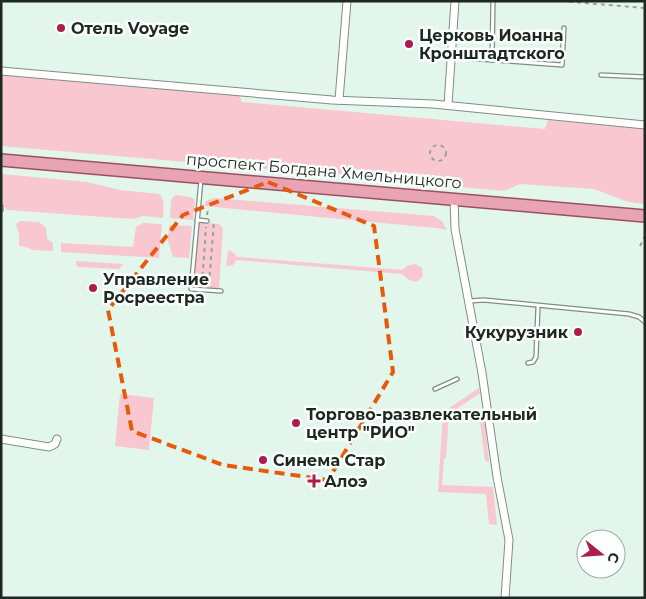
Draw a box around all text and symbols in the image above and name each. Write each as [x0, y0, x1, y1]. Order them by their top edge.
place label: Отель Voyage [71, 19, 189, 38]
marker: Отель Voyage [55, 22, 67, 34]
place label: Церковь Иоанна Кронштадтского [419, 26, 565, 63]
marker: Церковь Иоанна Кронштадтского [403, 38, 415, 50]
street label: проспект Богдана Хмельницкого [185, 149, 463, 193]
place label: Управление Росреестра [103, 270, 209, 307]
marker: Управление Росреестра [87, 282, 99, 294]
place label: Кукурузник [465, 323, 569, 342]
marker: Кукурузник [572, 326, 584, 338]
place label: Торгово-развлекательный центр "РИО" [306, 405, 537, 442]
marker: Торгово-развлекательный центр "РИО" [290, 417, 302, 429]
place label: Синема Стар [273, 451, 385, 470]
marker: Синема Стар [257, 454, 269, 466]
place label: Алоэ [324, 472, 367, 491]
marker: Алоэ [308, 475, 320, 487]
north arrow [576, 529, 626, 579]
text: С [603, 550, 624, 565]

